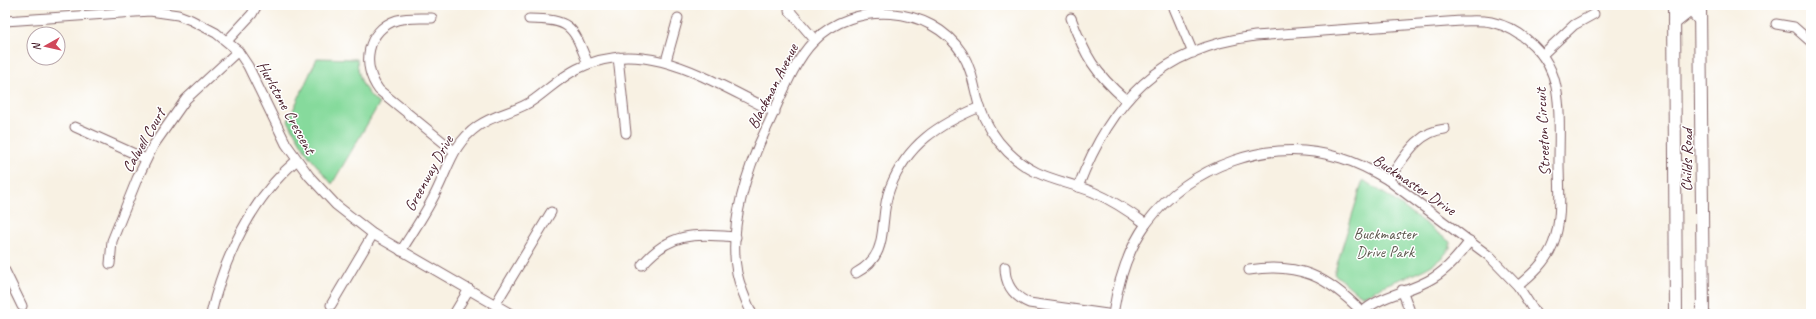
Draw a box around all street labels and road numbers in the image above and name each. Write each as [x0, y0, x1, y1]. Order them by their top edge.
street label: Blackman Avenue [743, 39, 804, 132]
street label: Hurlstone Crescent [252, 57, 321, 159]
street label: Streeton Circuit [1531, 86, 1555, 176]
street label: Calwell Court [118, 103, 171, 176]
street label: Childs Road [1677, 126, 1697, 192]
street label: Greenway Drive [400, 130, 459, 215]
street label: Buckmaster Drive [1369, 150, 1461, 221]

